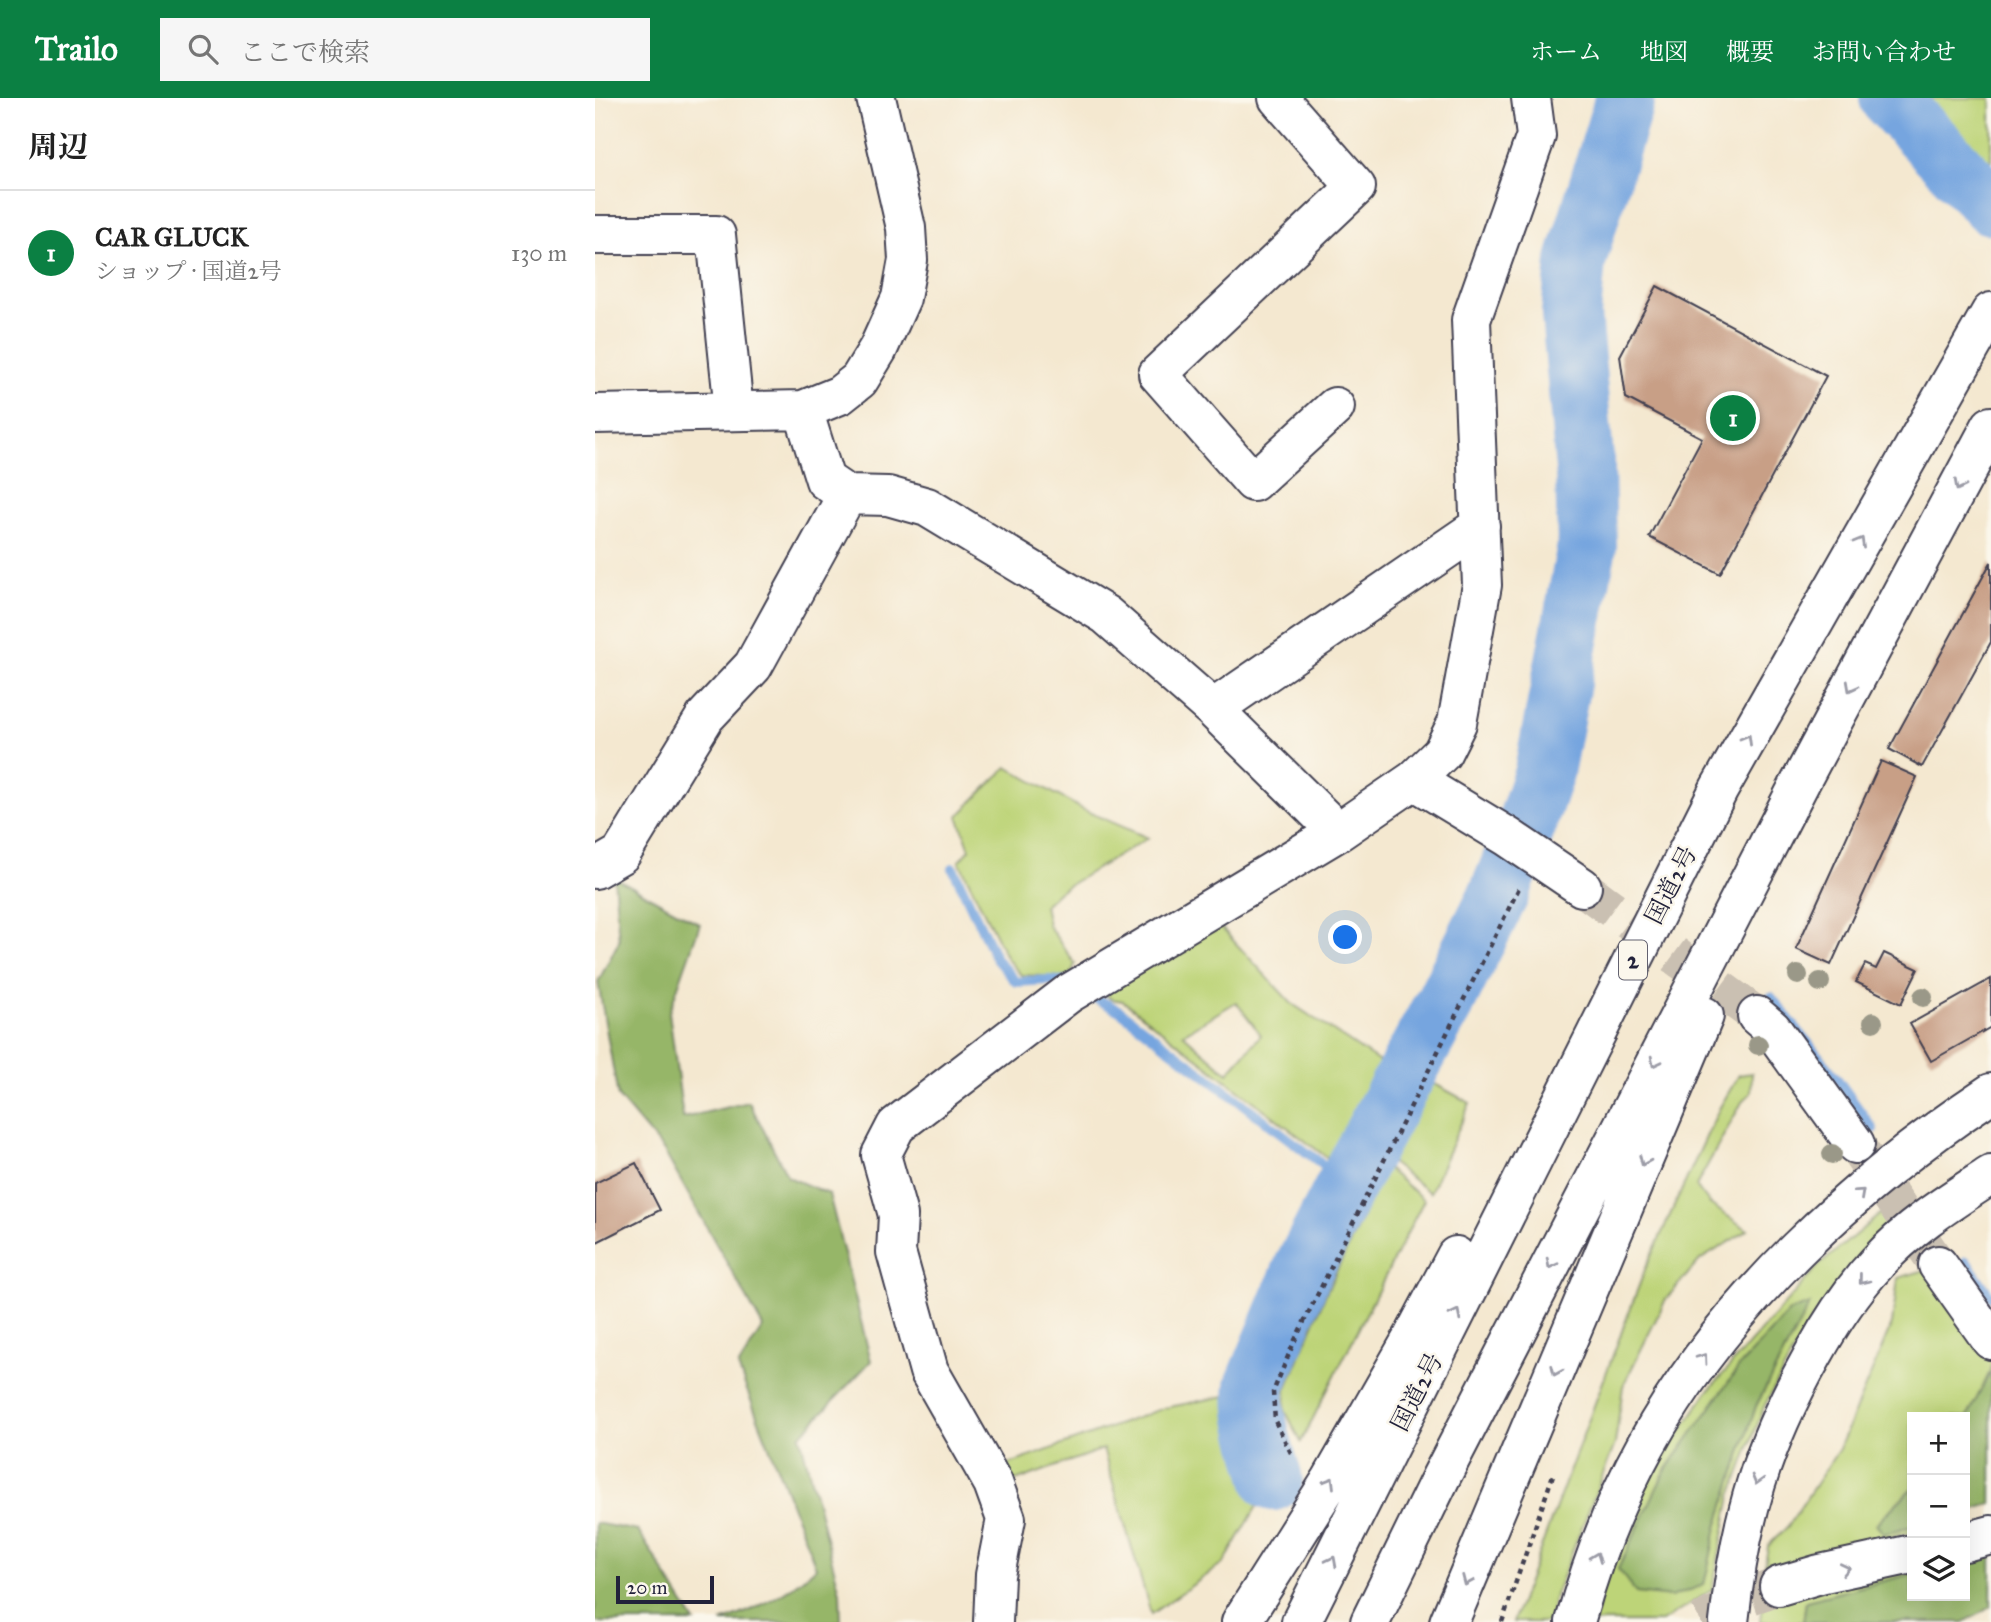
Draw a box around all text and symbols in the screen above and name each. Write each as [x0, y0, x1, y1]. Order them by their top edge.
search box [160, 18, 650, 81]
text: Trailo [35, 29, 118, 69]
icon: search [184, 30, 222, 68]
text: ここで検索 [240, 36, 370, 68]
text: ホーム [1530, 37, 1602, 67]
text: 地図 [1640, 37, 1688, 67]
text: 概要 [1726, 37, 1774, 67]
text: お問い合わせ [1812, 37, 1956, 67]
text: 周辺 [28, 129, 88, 165]
text: CAR GLUCK [95, 221, 248, 253]
text: 1 [46, 239, 56, 267]
text: 130 m [511, 239, 567, 267]
text: ショップ · 国道2号 [95, 257, 282, 285]
pin: 1 [1710, 392, 1756, 444]
one-way arrow [1954, 479, 1967, 491]
one-way arrow [1852, 536, 1865, 549]
one-way arrow [1846, 679, 1860, 692]
one-way arrow [1739, 734, 1752, 747]
street label: 国道2号 [1639, 841, 1703, 929]
your location [1328, 920, 1362, 954]
road number: 2 [1619, 940, 1647, 980]
one-way arrow [1650, 1055, 1664, 1067]
one-way arrow [1638, 1154, 1652, 1167]
one-way arrow [1852, 1189, 1865, 1201]
one-way arrow [1546, 1257, 1559, 1269]
one-way arrow [1859, 1272, 1871, 1285]
one-way arrow [1447, 1309, 1461, 1321]
street label: 国道2号 [1385, 1348, 1449, 1436]
one-way arrow [1695, 1353, 1707, 1365]
one-way arrow [1550, 1364, 1564, 1377]
map controls [1907, 1412, 1970, 1601]
button: + [1907, 1412, 1970, 1475]
one-way arrow [1750, 1473, 1765, 1485]
button: − [1907, 1475, 1970, 1538]
one-way arrow [1321, 1476, 1334, 1489]
button: layers [1907, 1538, 1970, 1601]
one-way arrow [1587, 1552, 1601, 1564]
one-way arrow [1324, 1556, 1338, 1568]
one-way arrow [1839, 1562, 1851, 1577]
scale bar [616, 1573, 714, 1605]
one-way arrow [1461, 1574, 1475, 1586]
text: 20 m [627, 1576, 668, 1599]

